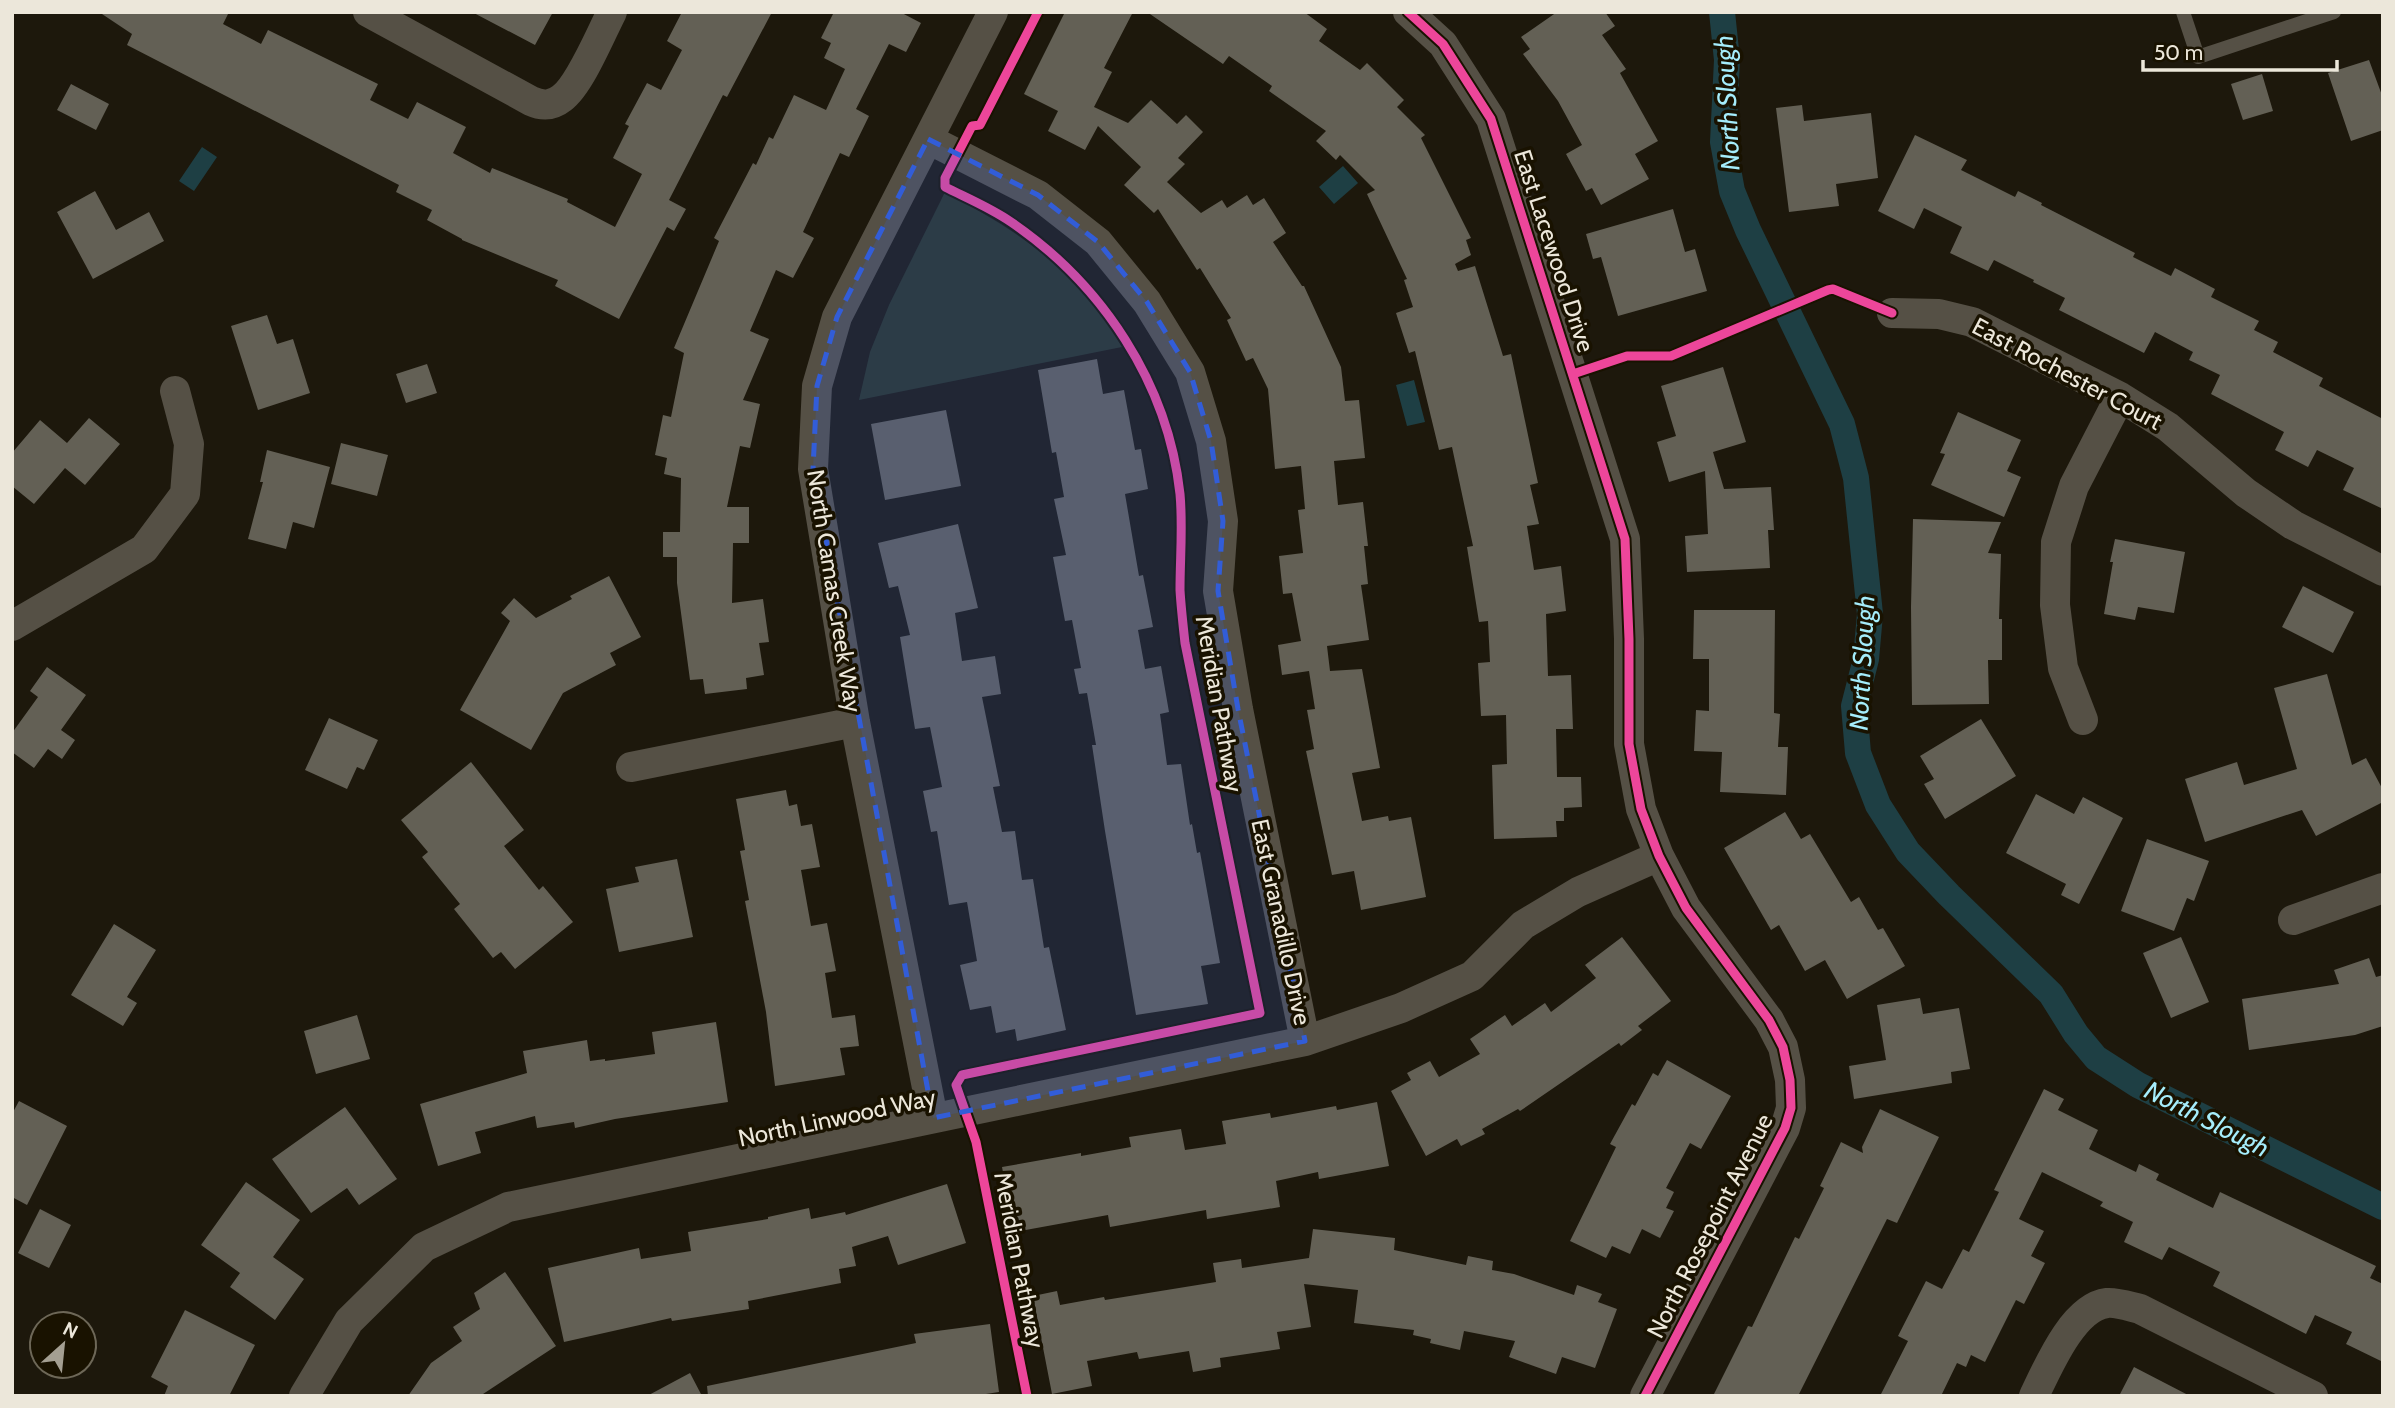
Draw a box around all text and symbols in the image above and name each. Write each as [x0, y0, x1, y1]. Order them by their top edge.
scale bar [2143, 28, 2337, 72]
water label: North Slough [1707, 35, 1747, 171]
text: 50 m [2154, 40, 2203, 65]
street label: East Lacewood Drive [1508, 146, 1601, 356]
street label: East Rochester Court [1967, 311, 2167, 436]
street label: North Camas Creek Way [801, 467, 868, 714]
water label: North Slough [1842, 595, 1882, 731]
street label: Meridian Pathway [1190, 613, 1249, 795]
street label: East Granadillo Drive [1245, 816, 1318, 1028]
water label: North Slough [2139, 1074, 2275, 1164]
street label: North Linwood Way [735, 1082, 938, 1153]
street label: North Rosepoint Avenue [1640, 1109, 1779, 1343]
street label: Meridian Pathway [988, 1169, 1051, 1351]
north arrow [28, 1310, 98, 1380]
text: N [59, 1317, 82, 1344]

